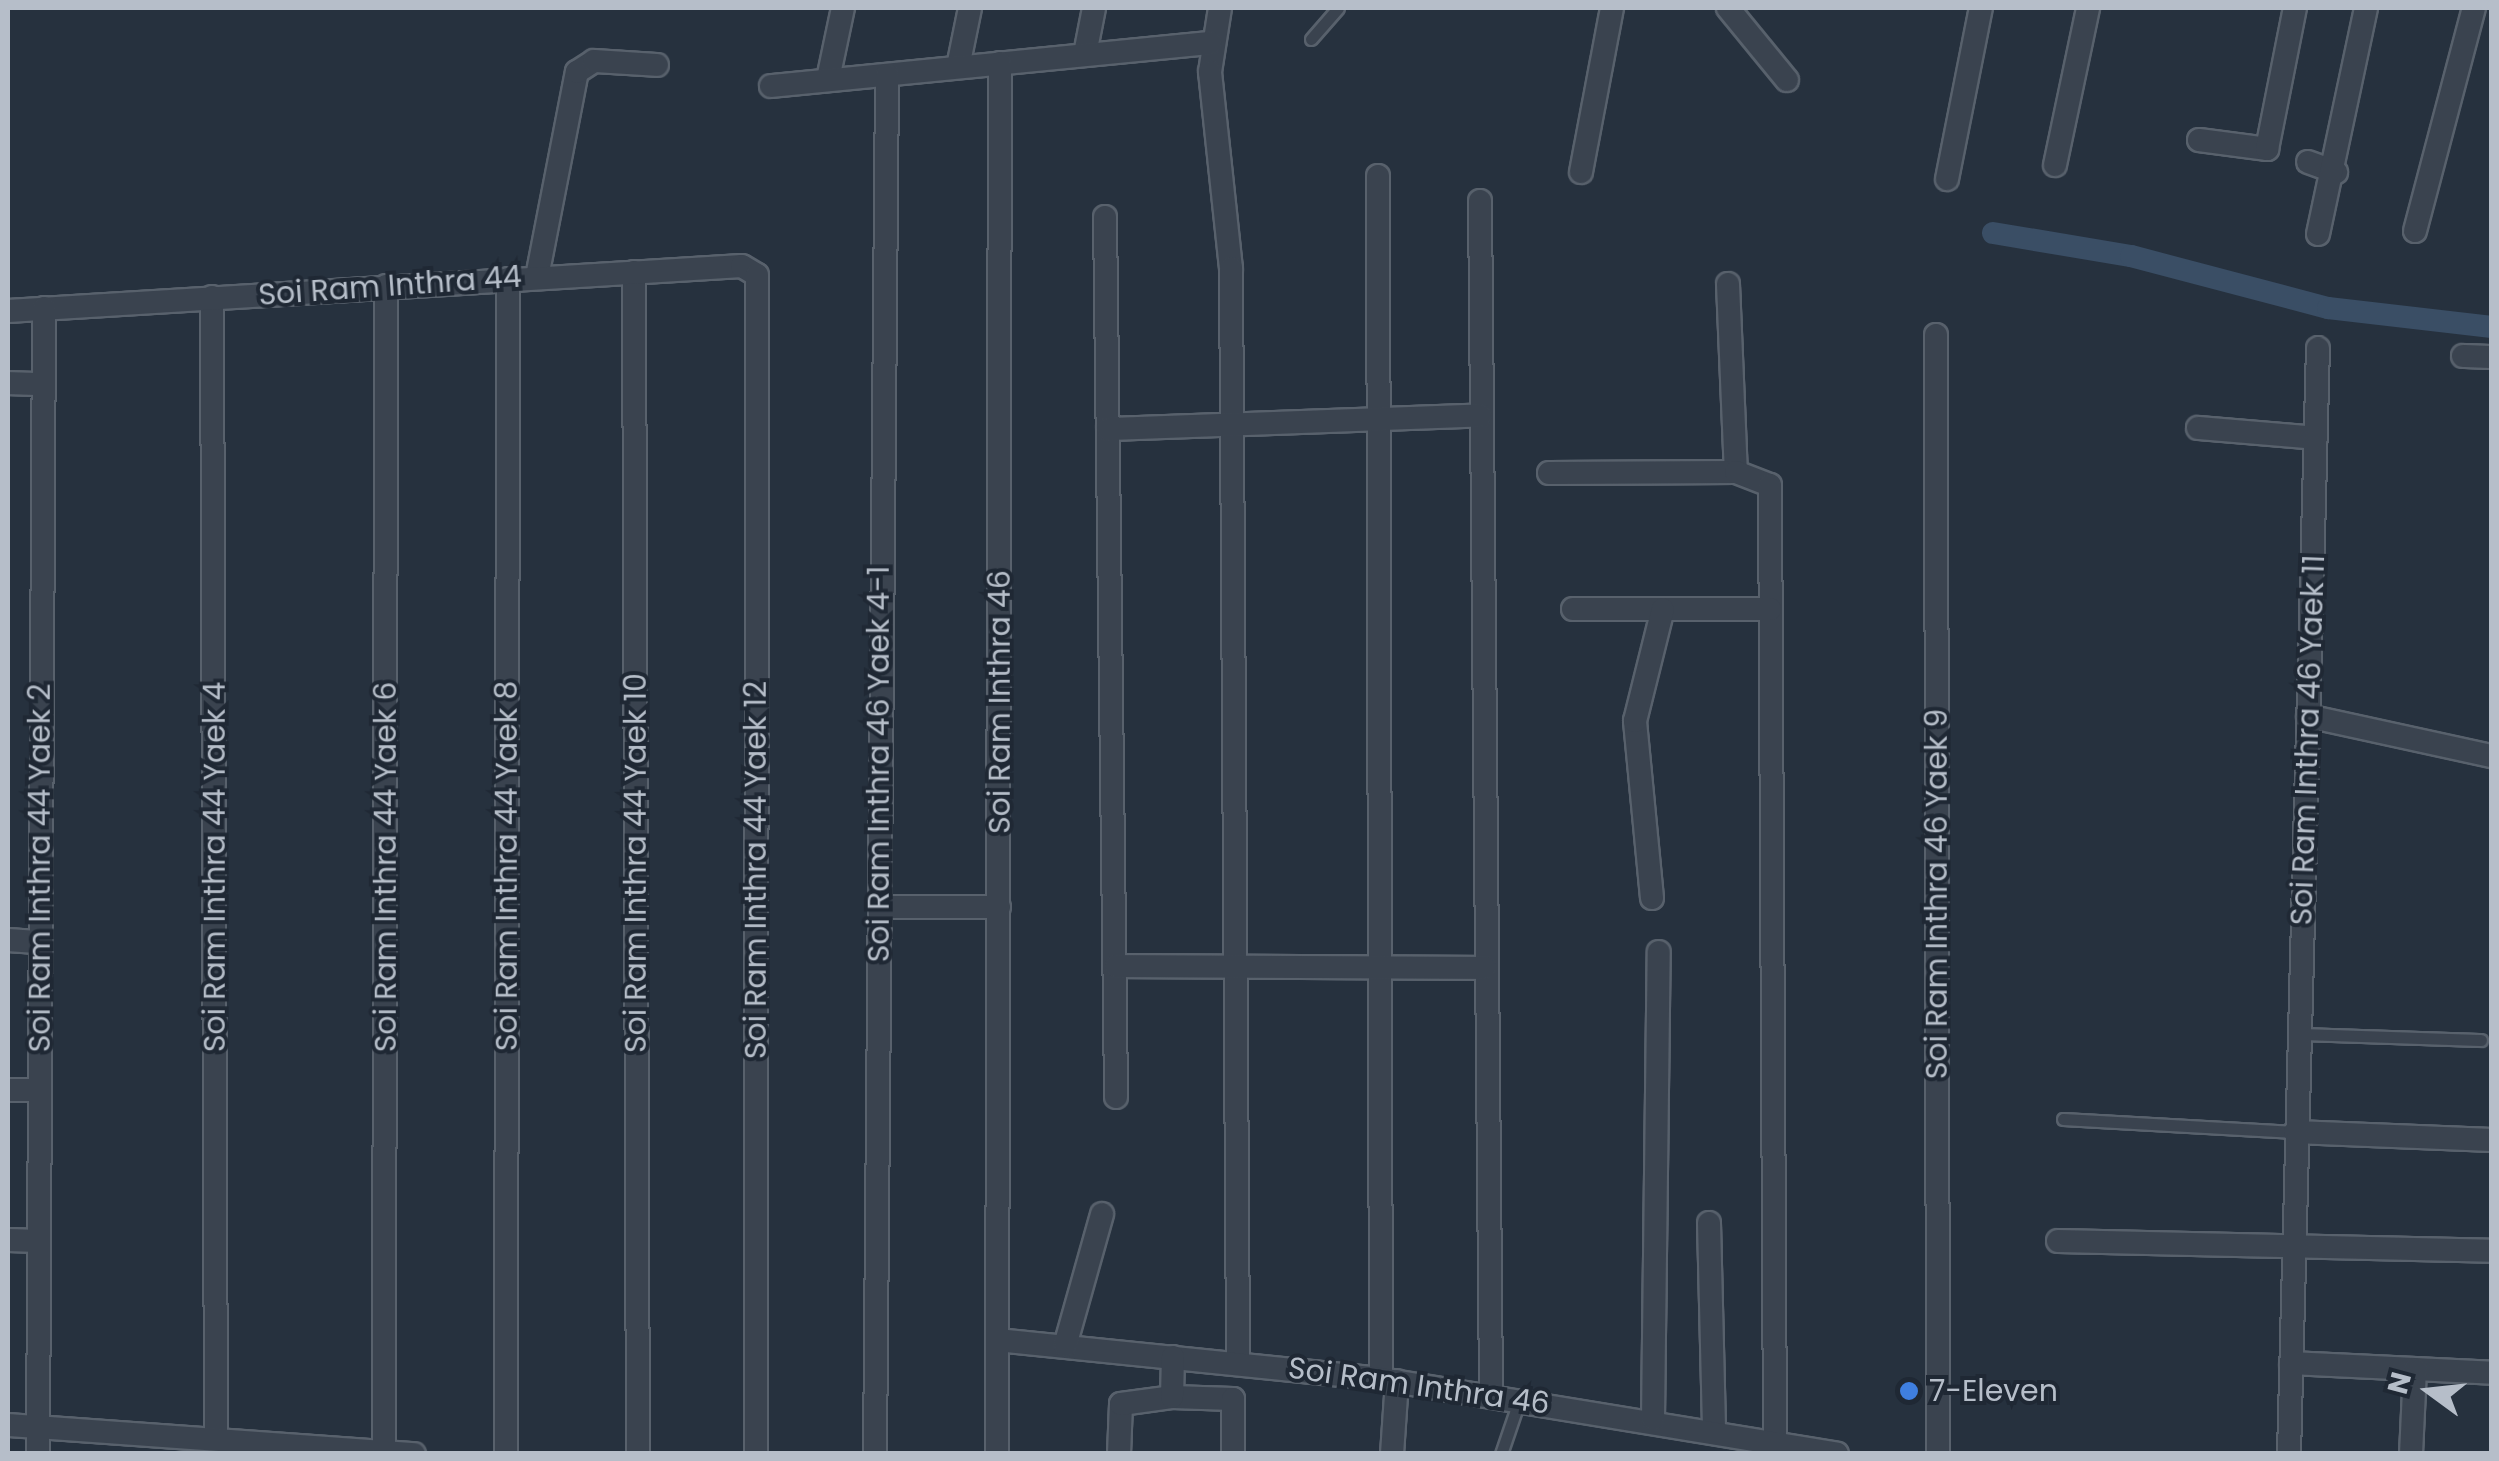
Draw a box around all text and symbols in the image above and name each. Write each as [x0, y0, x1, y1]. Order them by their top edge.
street label: Soi Ram Inthra 44 [257, 259, 523, 313]
street label: Soi Ram Inthra 46 Yaek 11 [2284, 554, 2332, 926]
street label: Soi Ram Inthra 46 Yaek 4-1 [861, 566, 897, 962]
street label: Soi Ram Inthra 46 [982, 570, 1018, 834]
street label: Soi Ram Inthra 44 Yaek 10 [618, 673, 654, 1053]
street label: Soi Ram Inthra 44 Yaek 8 [489, 681, 525, 1051]
street label: Soi Ram Inthra 44 Yaek 12 [738, 681, 774, 1059]
street label: Soi Ram Inthra 44 Yaek 4 [197, 682, 233, 1052]
street label: Soi Ram Inthra 44 Yaek 6 [368, 682, 404, 1052]
street label: Soi Ram Inthra 44 Yaek 2 [22, 684, 58, 1052]
street label: Soi Ram Inthra 46 Yaek 9 [1919, 709, 1955, 1079]
north arrow [2379, 1341, 2479, 1441]
street label: Soi Ram Inthra 46 [1286, 1350, 1552, 1422]
text: N [2378, 1368, 2421, 1398]
place label: 7-Eleven [1929, 1373, 2058, 1409]
marker: 7-Eleven [1898, 1380, 1920, 1402]

